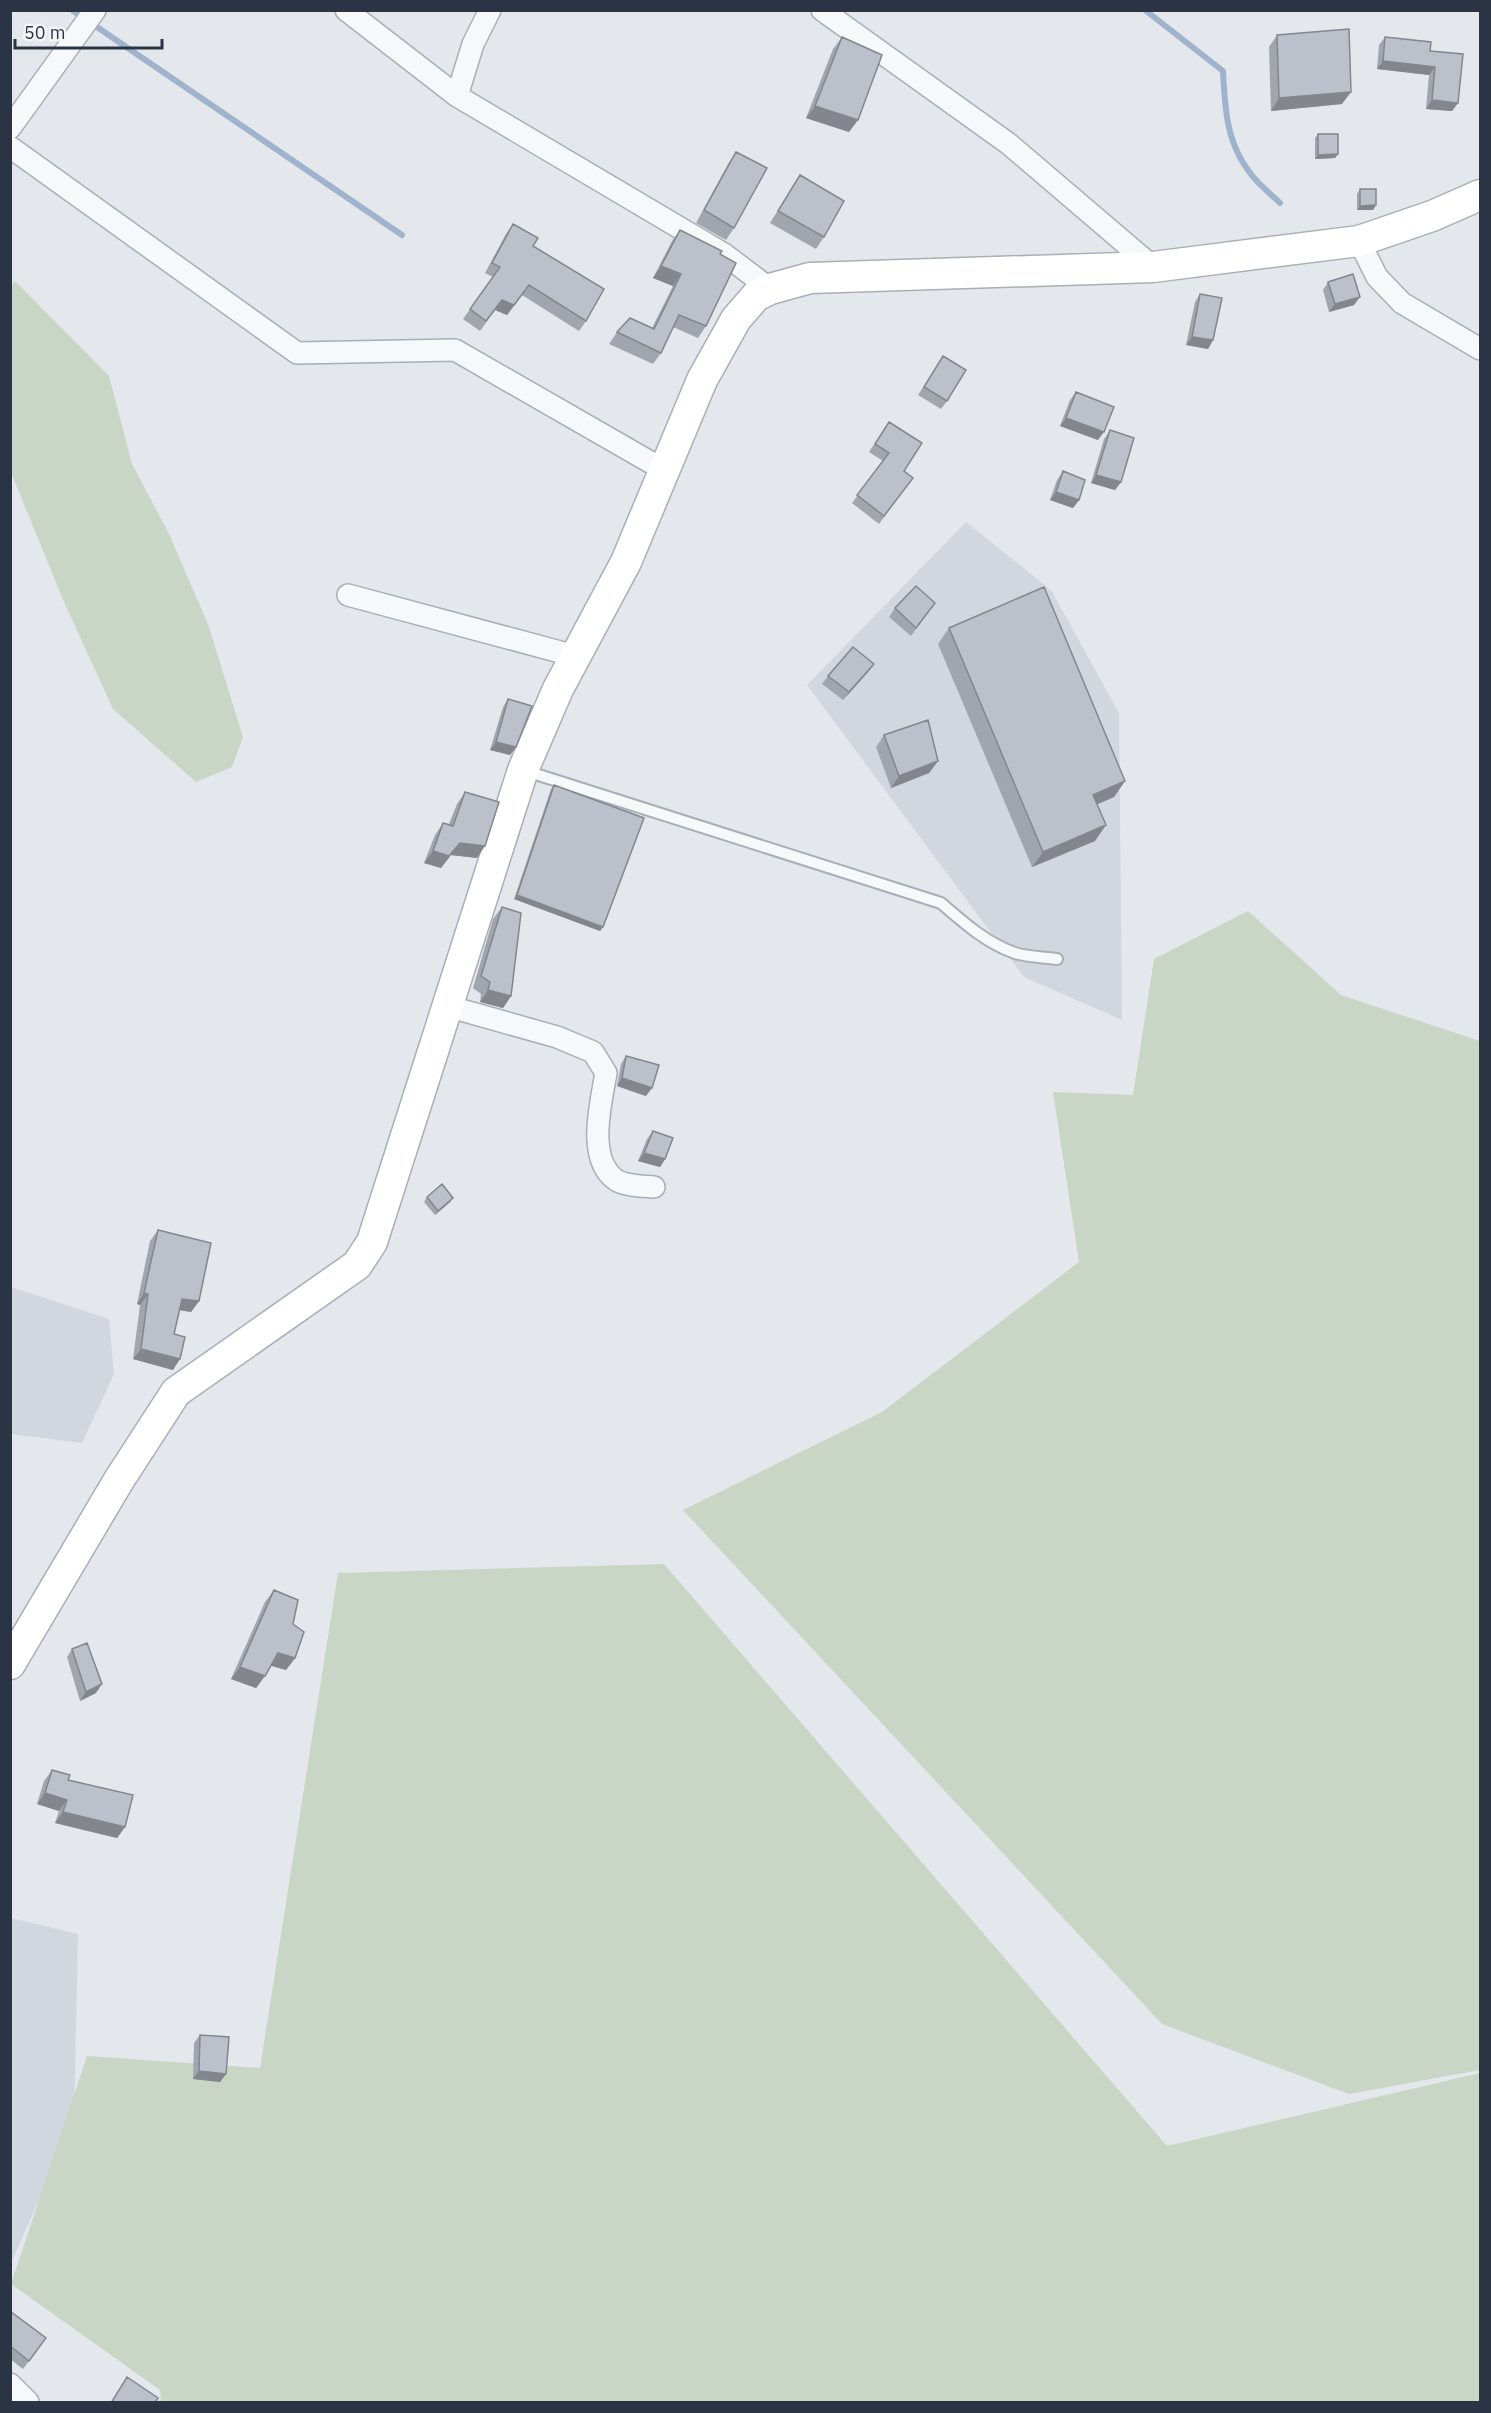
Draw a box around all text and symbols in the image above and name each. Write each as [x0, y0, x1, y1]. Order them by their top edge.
scale bar [15, 12, 162, 50]
text: 50 m [24, 21, 66, 44]

